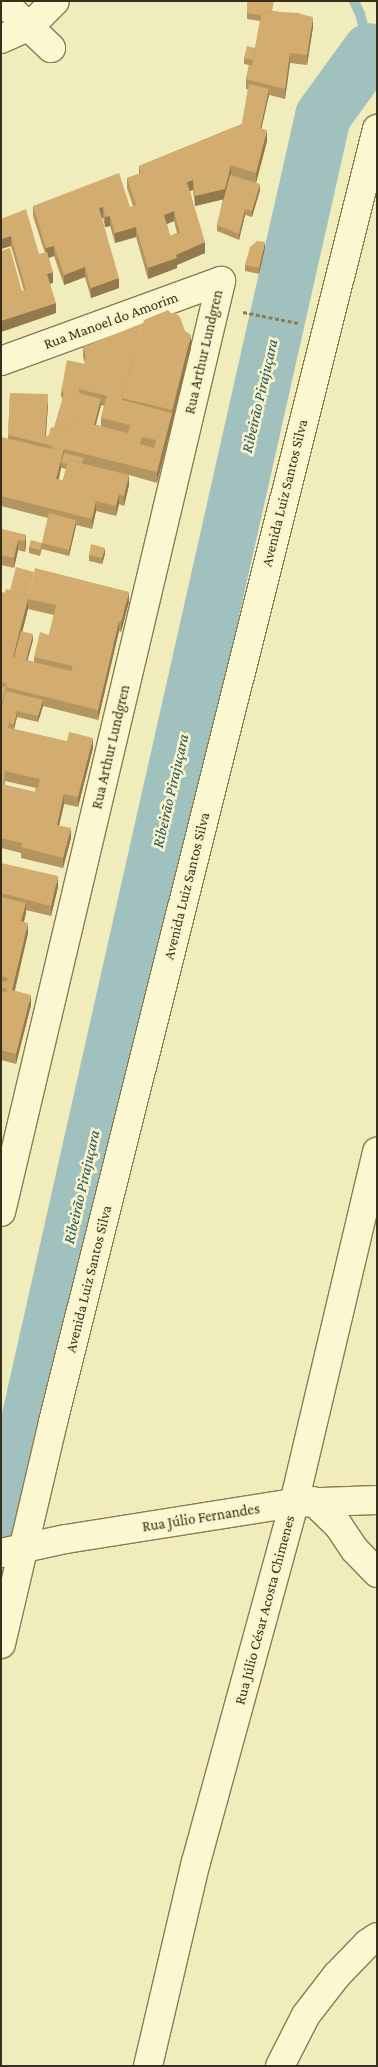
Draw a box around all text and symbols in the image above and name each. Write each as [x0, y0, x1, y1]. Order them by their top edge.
street label: Rua Manoel do Amorim [41, 288, 181, 354]
street label: Rua Arthur Lundgren [181, 288, 227, 416]
water label: Ribeirão Pirajuçara [238, 337, 282, 455]
street label: Avenida Luiz Santos Silva [258, 417, 312, 569]
street label: Rua Arthur Lundgren [88, 683, 134, 811]
water label: Ribeirão Pirajuçara [149, 732, 193, 850]
street label: Avenida Luiz Santos Silva [160, 810, 214, 962]
water label: Ribeirão Pirajuçara [60, 1128, 104, 1246]
street label: Avenida Luiz Santos Silva [62, 1203, 116, 1355]
street label: Rua Júlio Fernandes [141, 1500, 261, 1536]
street label: Rua Júlio César Acosta Chimenes [231, 1513, 299, 1707]

